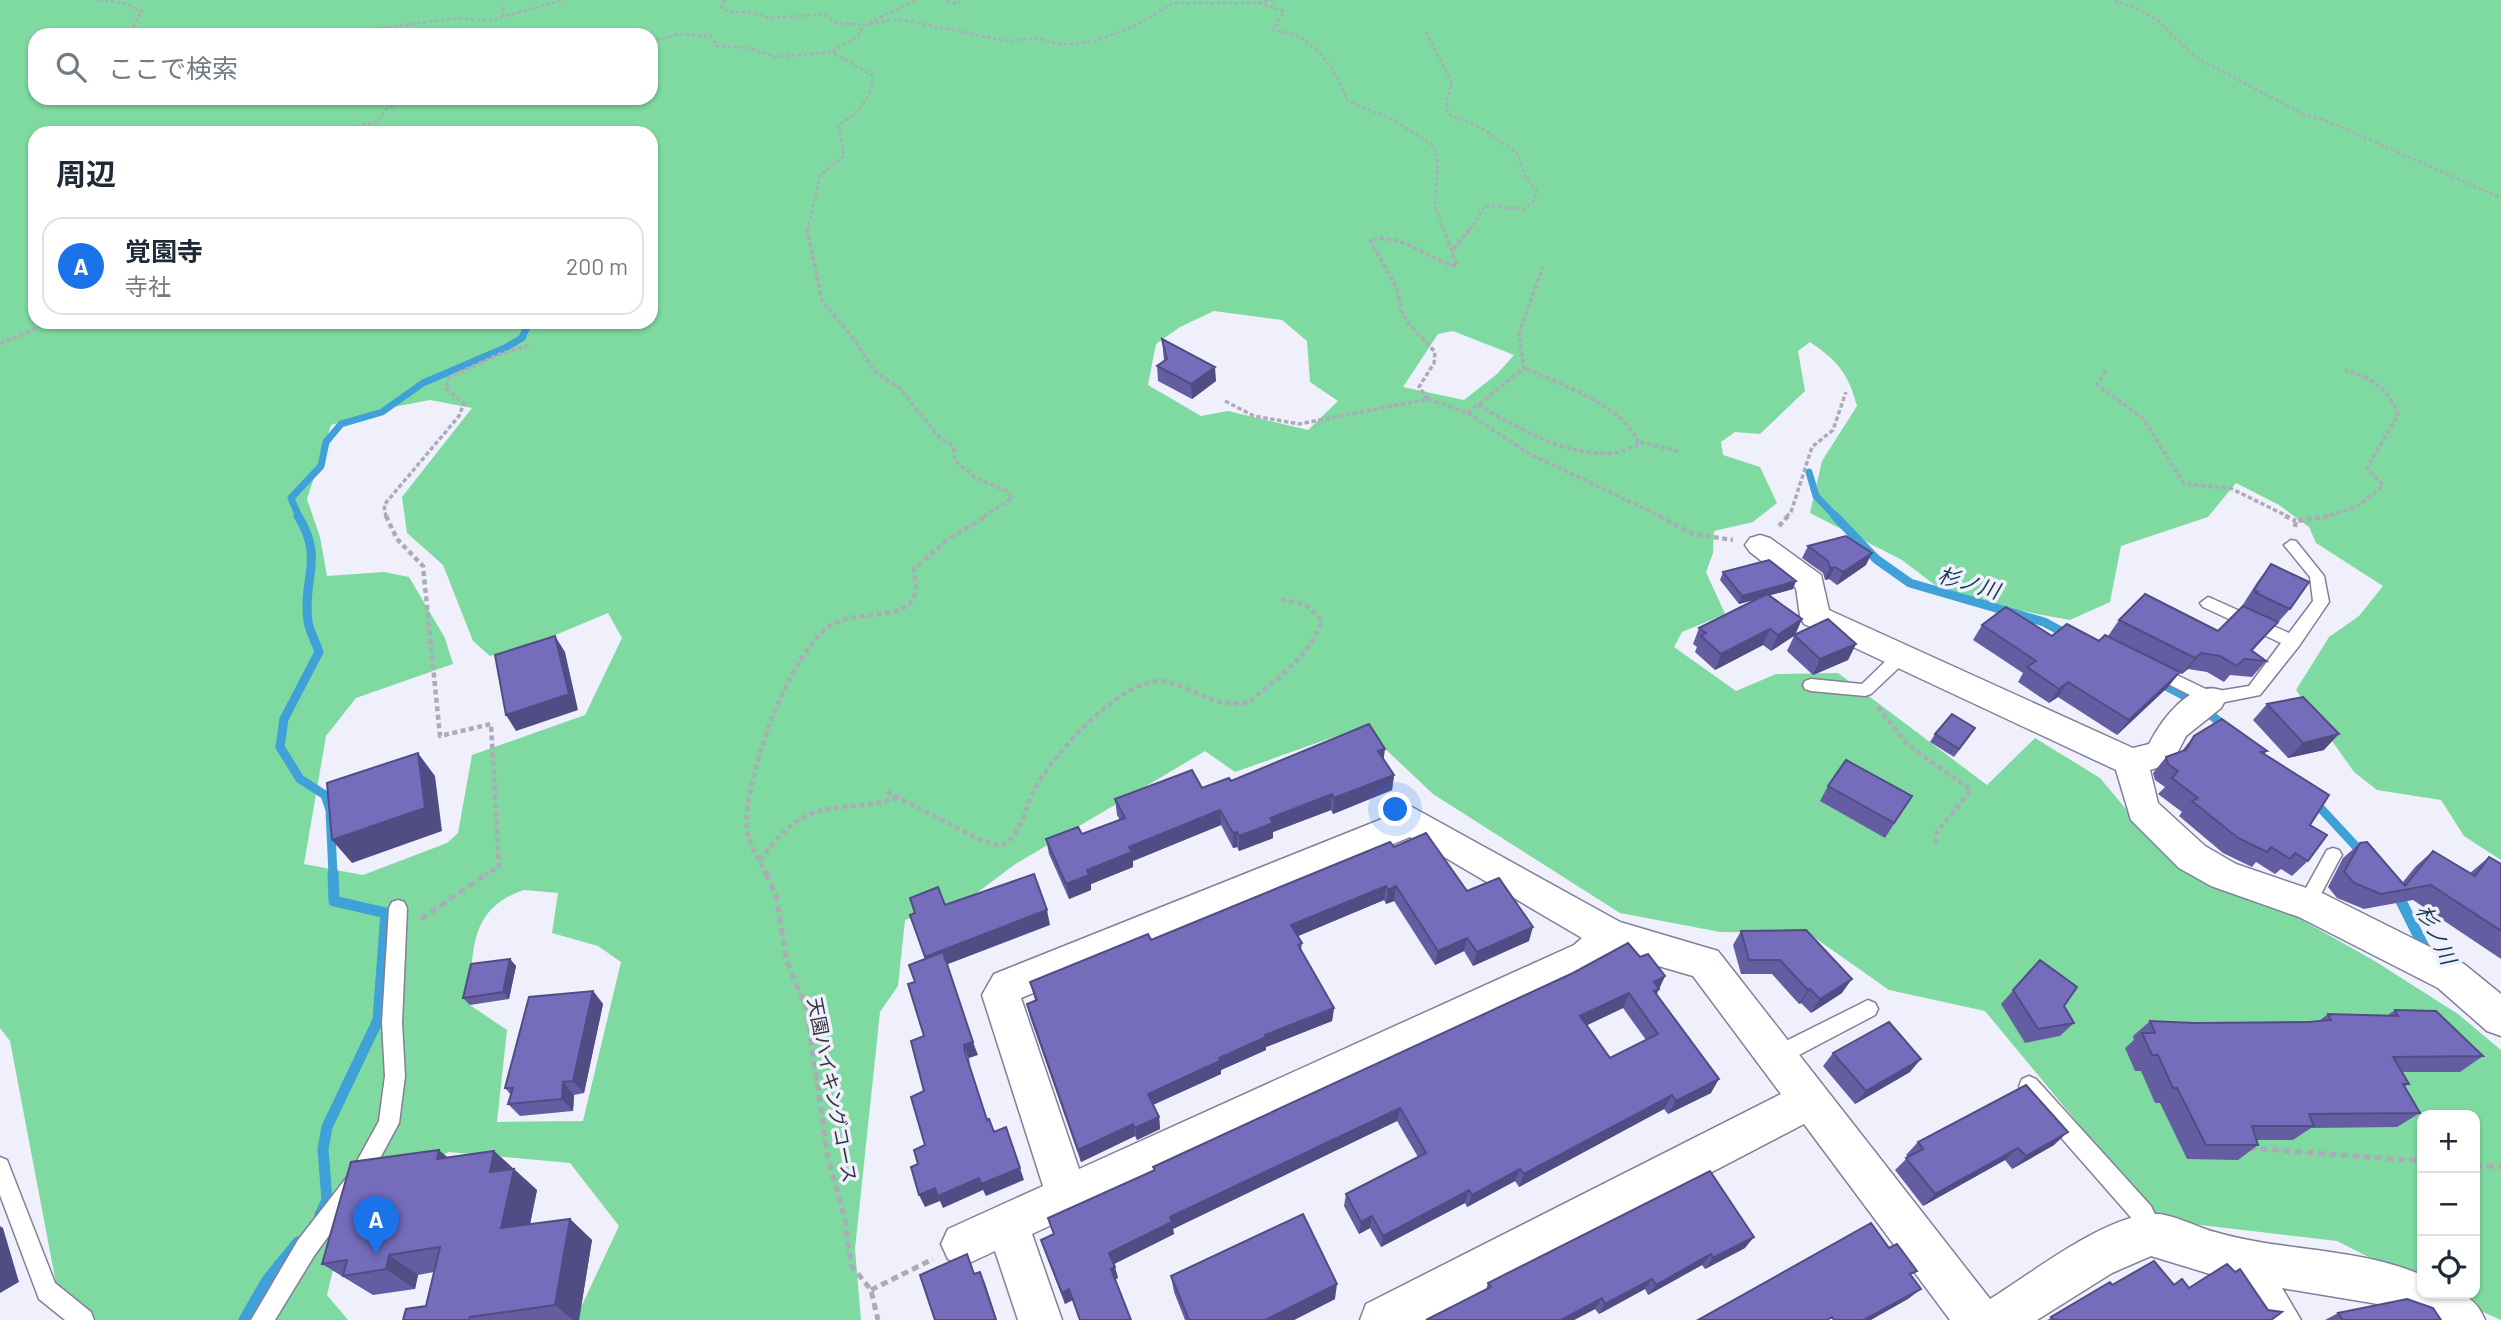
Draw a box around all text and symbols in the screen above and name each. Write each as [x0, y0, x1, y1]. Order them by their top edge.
search box [28, 28, 658, 105]
icon: search [52, 48, 90, 86]
text: ここで検索 [108, 52, 238, 83]
text: 周辺 [56, 155, 116, 191]
text: 覚園寺 [125, 235, 203, 266]
text: A [73, 252, 89, 280]
text: 200 m [566, 252, 628, 280]
text: 寺社 [125, 272, 171, 300]
water label: 杉ノ川 [1935, 561, 2005, 603]
your location [1378, 792, 1412, 826]
water label: 杉ノ川 [2412, 900, 2463, 970]
street label: 天園ハイキングコース [804, 995, 862, 1185]
map controls [2417, 1110, 2480, 1299]
button: + [2417, 1110, 2480, 1173]
button: − [2417, 1173, 2480, 1236]
pin: A [353, 1196, 399, 1254]
button: locate [2417, 1236, 2480, 1299]

